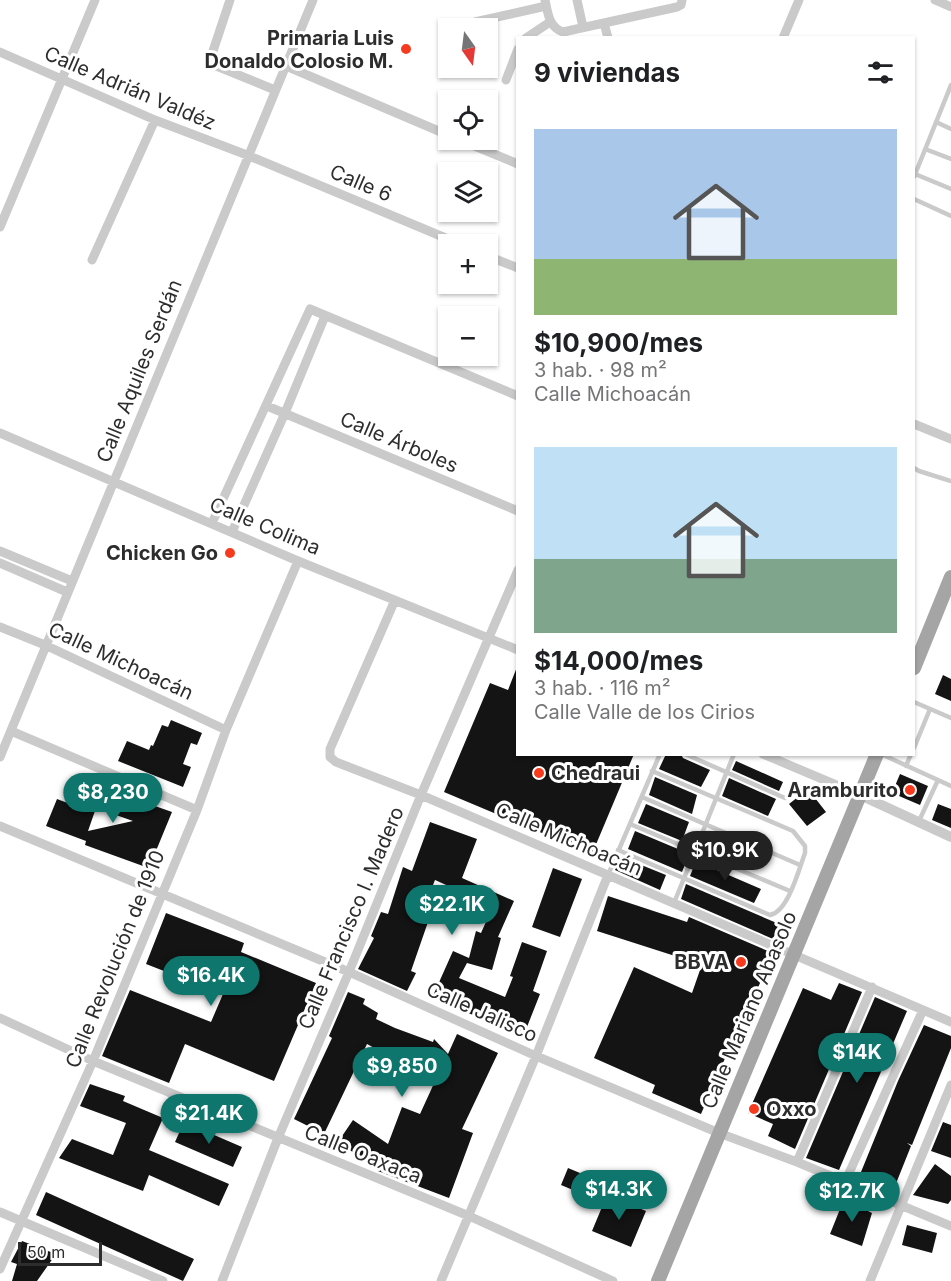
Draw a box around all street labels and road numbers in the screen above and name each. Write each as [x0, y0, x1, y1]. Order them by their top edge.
street label: Calle Adrián Valdéz [41, 41, 219, 135]
street label: Calle 6 [326, 159, 396, 207]
street label: Calle Aquiles Serdán [91, 276, 187, 466]
street label: Calle Árboles [336, 405, 462, 478]
street label: Calle Colima [206, 492, 324, 560]
street label: Calle Michoacán [45, 617, 197, 705]
street label: Calle Michoacán [492, 797, 646, 881]
street label: Calle Francisco I. Madero [293, 803, 409, 1033]
street label: Calle Revolución de 1910 [60, 847, 170, 1071]
street label: Calle Mariano Abasolo [696, 908, 802, 1112]
street label: Calle Jalisco [423, 977, 541, 1047]
street label: Calle Oaxaca [301, 1120, 425, 1188]

